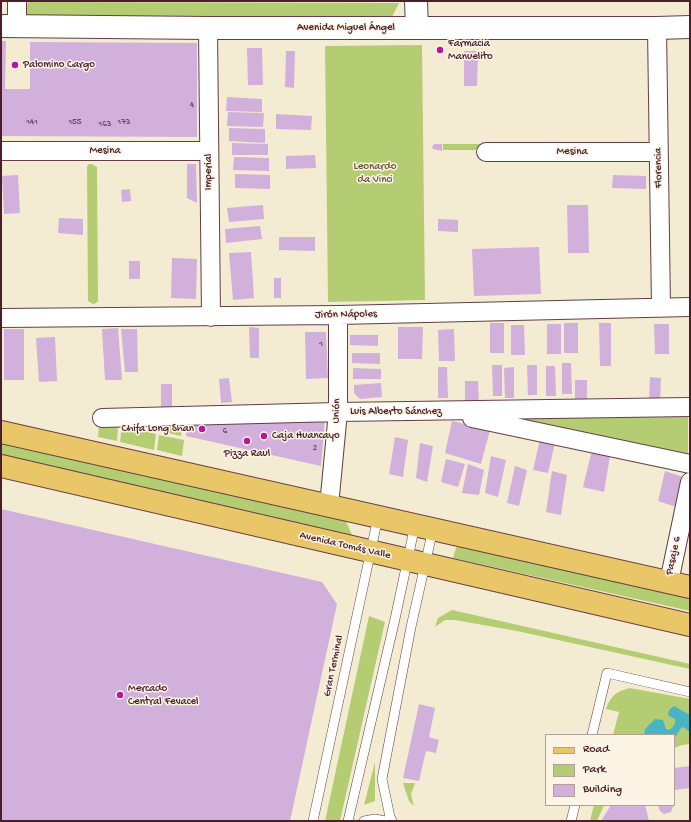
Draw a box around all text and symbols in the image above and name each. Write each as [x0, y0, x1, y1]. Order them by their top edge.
street label: Avenida Miguel Ángel [297, 21, 395, 35]
place label: Farmacia Manuelito [448, 37, 493, 63]
marker: Farmacia Manuelito [435, 45, 445, 55]
place label: Palomino Cargo [23, 58, 95, 72]
marker: Palomino Cargo [10, 60, 20, 70]
house number: 4 [190, 101, 194, 111]
house number: 141 [26, 118, 38, 128]
house number: 155 [68, 118, 82, 128]
house number: 173 [118, 118, 130, 128]
house number: 163 [99, 120, 111, 130]
street label: Mesina [89, 144, 121, 158]
street label: Mesina [556, 145, 588, 159]
street label: Florencia [652, 147, 666, 189]
street label: Imperial [202, 154, 216, 190]
park label: Leonardo da Vinci [354, 160, 396, 186]
street label: Jirón Nápoles [315, 308, 377, 322]
house number: 1 [319, 340, 323, 350]
street label: Unión [330, 398, 344, 424]
street label: Luis Alberto Sánchez [350, 405, 442, 419]
place label: Chifa Long Shan [121, 422, 194, 436]
marker: Chifa Long Shan [197, 424, 207, 434]
house number: 6 [223, 427, 227, 437]
place label: Caja Huancayo [272, 429, 340, 443]
marker: Caja Huancayo [259, 431, 269, 441]
marker: Pizza Raul [242, 436, 252, 446]
house number: 2 [313, 444, 317, 454]
place label: Pizza Raul [224, 447, 270, 461]
street label: Avenida Tomás Valle [298, 529, 392, 563]
street label: Pasaje 6 [663, 535, 685, 577]
street label: Gran Terminal [321, 634, 347, 698]
place label: Mercado Central Fevacel [128, 682, 198, 708]
marker: Mercado Central Fevacel [115, 690, 125, 700]
legend [545, 734, 675, 806]
text: Road [583, 743, 609, 757]
text: Park [583, 763, 606, 777]
text: Building [583, 783, 622, 797]

